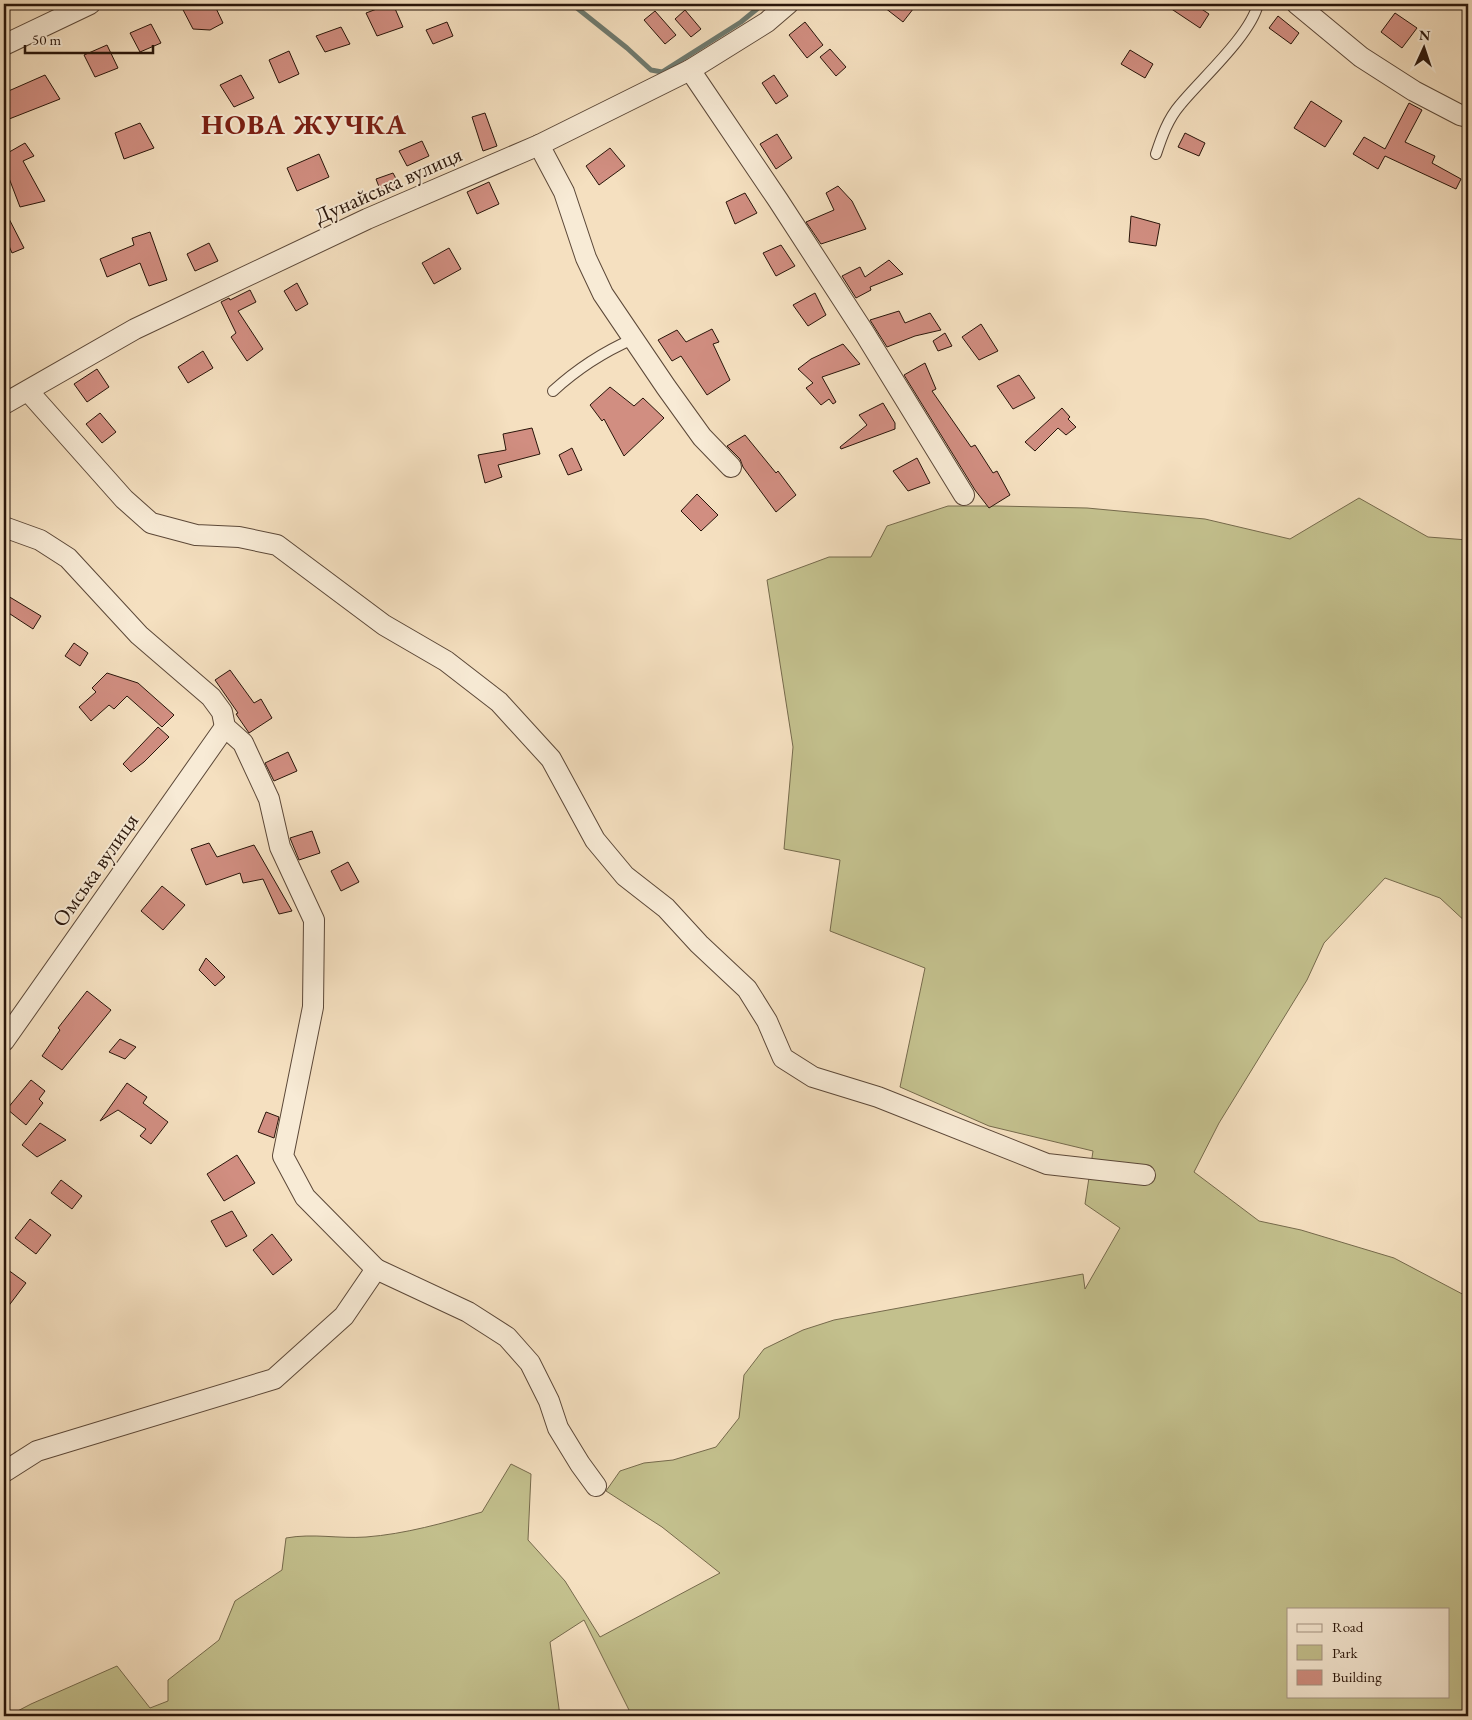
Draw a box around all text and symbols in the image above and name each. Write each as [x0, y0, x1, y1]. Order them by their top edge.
scale bar [25, 22, 152, 54]
north arrow [1400, 22, 1450, 72]
text: N [1419, 26, 1431, 44]
text: 50 m [32, 30, 61, 49]
district label: НОВА ЖУЧКА [201, 106, 407, 142]
street label: Дунайська вулиця [309, 139, 467, 231]
street label: Омська вулиця [45, 807, 145, 933]
legend [1287, 1608, 1450, 1698]
text: Road [1332, 1617, 1364, 1636]
text: Park [1332, 1643, 1359, 1662]
text: Building [1332, 1667, 1382, 1686]

